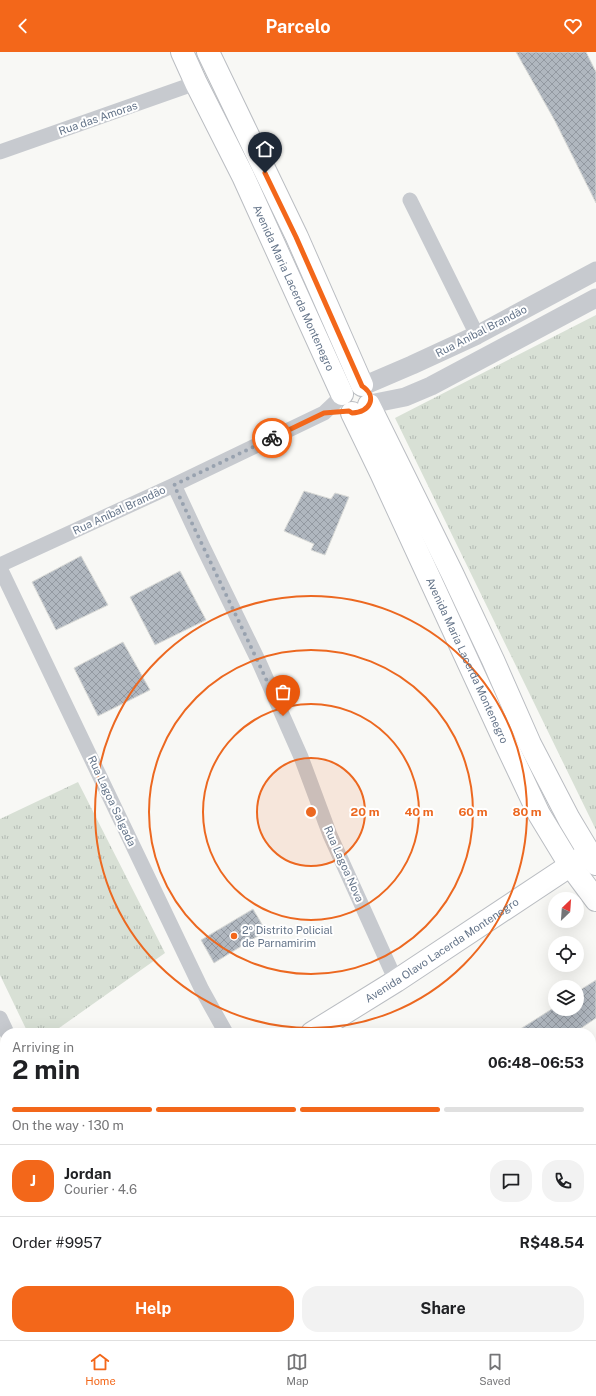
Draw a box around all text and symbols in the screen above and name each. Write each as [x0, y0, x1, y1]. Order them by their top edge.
icon: back [12, 15, 34, 37]
icon: heart [562, 15, 584, 37]
text: Parcelo [265, 16, 331, 37]
street label: Rua das Amoras [57, 99, 139, 137]
pin [248, 132, 282, 173]
icon: home [254, 138, 276, 160]
street label: Avenida Maria Lacerda Montenegro [251, 203, 337, 373]
street label: Rua Aníbal Brandão [433, 303, 529, 359]
courier [252, 418, 292, 458]
icon: bike [261, 427, 283, 449]
street label: Rua Aníbal Brandão [71, 483, 167, 537]
street label: Avenida Maria Lacerda Montenegro [424, 576, 511, 745]
pin [266, 675, 300, 716]
icon: bag [272, 681, 294, 703]
street label: Rua Lagoa Salgada [86, 754, 138, 848]
centre of rings [304, 805, 318, 819]
text: 20 m [351, 805, 380, 819]
text: 40 m [404, 805, 434, 819]
text: 60 m [458, 805, 488, 819]
text: 80 m [512, 805, 542, 819]
street label: Rua Lagoa Nova [322, 824, 366, 904]
north arrow [548, 892, 584, 928]
map controls [548, 892, 584, 1016]
street label: Avenida Olavo Lacerda Montenegro [363, 895, 521, 1005]
place label: 2º Distrito Policial de Parnamirim [242, 924, 333, 949]
marker: 2º Distrito Policial de Parnamirim [229, 931, 239, 941]
button: locate [548, 936, 584, 972]
button: layers [548, 980, 584, 1016]
text: Arriving in [12, 1040, 74, 1055]
text: 2 min [12, 1054, 80, 1085]
text: 06:48–06:53 [488, 1054, 584, 1071]
text: On the way · 130 m [12, 1118, 124, 1133]
button: chat [490, 1160, 532, 1202]
button: phone [542, 1160, 584, 1202]
text: Jordan [64, 1165, 111, 1182]
text: J [30, 1172, 36, 1189]
text: Courier · 4.6 [64, 1182, 137, 1197]
text: Order #9957 [12, 1234, 102, 1251]
text: R$48.54 [519, 1234, 584, 1251]
button: Help [12, 1286, 294, 1332]
button: Share [302, 1286, 584, 1332]
tab: Home [85, 1351, 116, 1387]
tab: Map [286, 1351, 309, 1387]
tab: Saved [479, 1351, 511, 1387]

